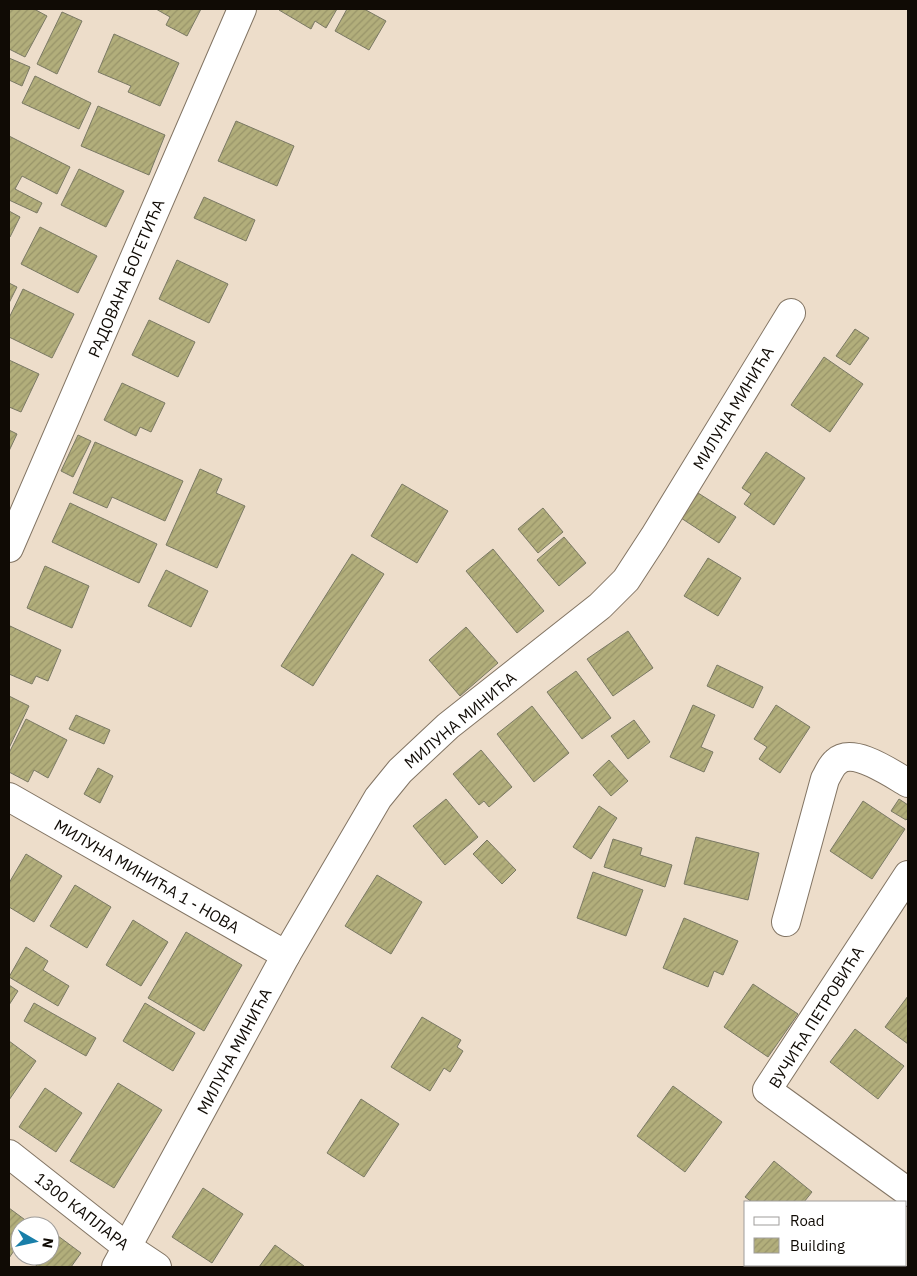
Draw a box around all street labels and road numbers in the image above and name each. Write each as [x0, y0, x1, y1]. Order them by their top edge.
street label: РАДОВАНА БОГЕТИЋА [84, 196, 168, 360]
street label: МИЛУНА МИНИЋА [688, 343, 778, 473]
street label: МИЛУНА МИНИЋА [400, 667, 520, 773]
street label: МИЛУНА МИНИЋА 1 - НОВА [51, 815, 243, 937]
street label: ВУЧИЋА ПЕТРОВИЋА [764, 942, 868, 1092]
street label: МИЛУНА МИНИЋА [192, 984, 276, 1118]
street label: 1300 КАПЛАРА [31, 1168, 133, 1254]

